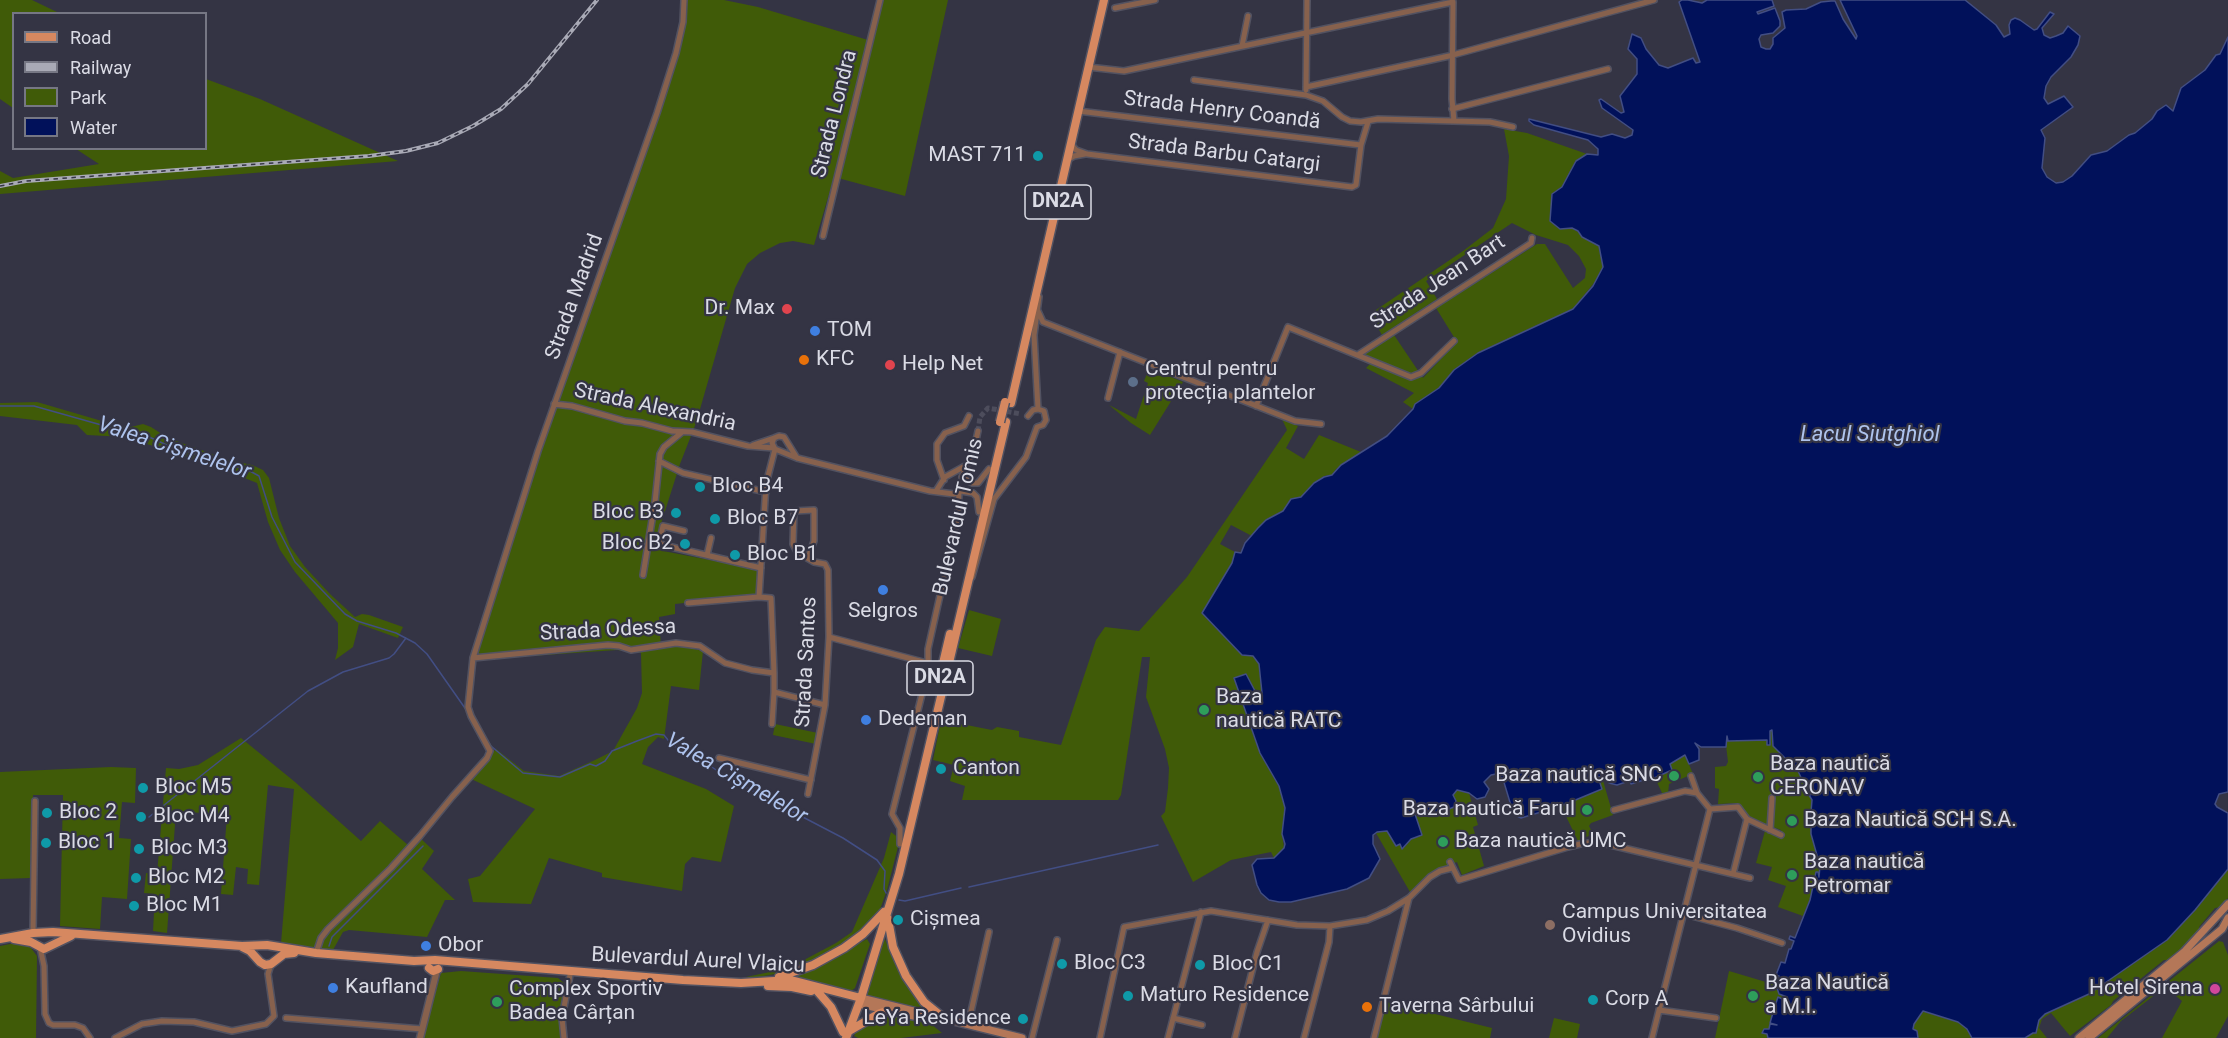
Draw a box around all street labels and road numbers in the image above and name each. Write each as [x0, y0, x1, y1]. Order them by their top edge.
street label: Strada Londra [807, 47, 863, 181]
street label: Strada Henry Coandă [1122, 86, 1322, 136]
street label: Strada Barbu Catargi [1127, 130, 1321, 178]
road number: DN2A [1025, 185, 1091, 219]
street label: Strada Jean Bart [1366, 230, 1510, 336]
street label: Strada Madrid [541, 231, 609, 363]
street label: Strada Alexandria [572, 379, 738, 437]
street label: Bulevardul Tomis [929, 436, 989, 598]
street label: Strada Santos [791, 596, 823, 728]
street label: Strada Odessa [539, 615, 677, 647]
road number: DN2A [907, 661, 973, 695]
street label: Bulevardul Aurel Vlaicu [590, 943, 806, 979]

